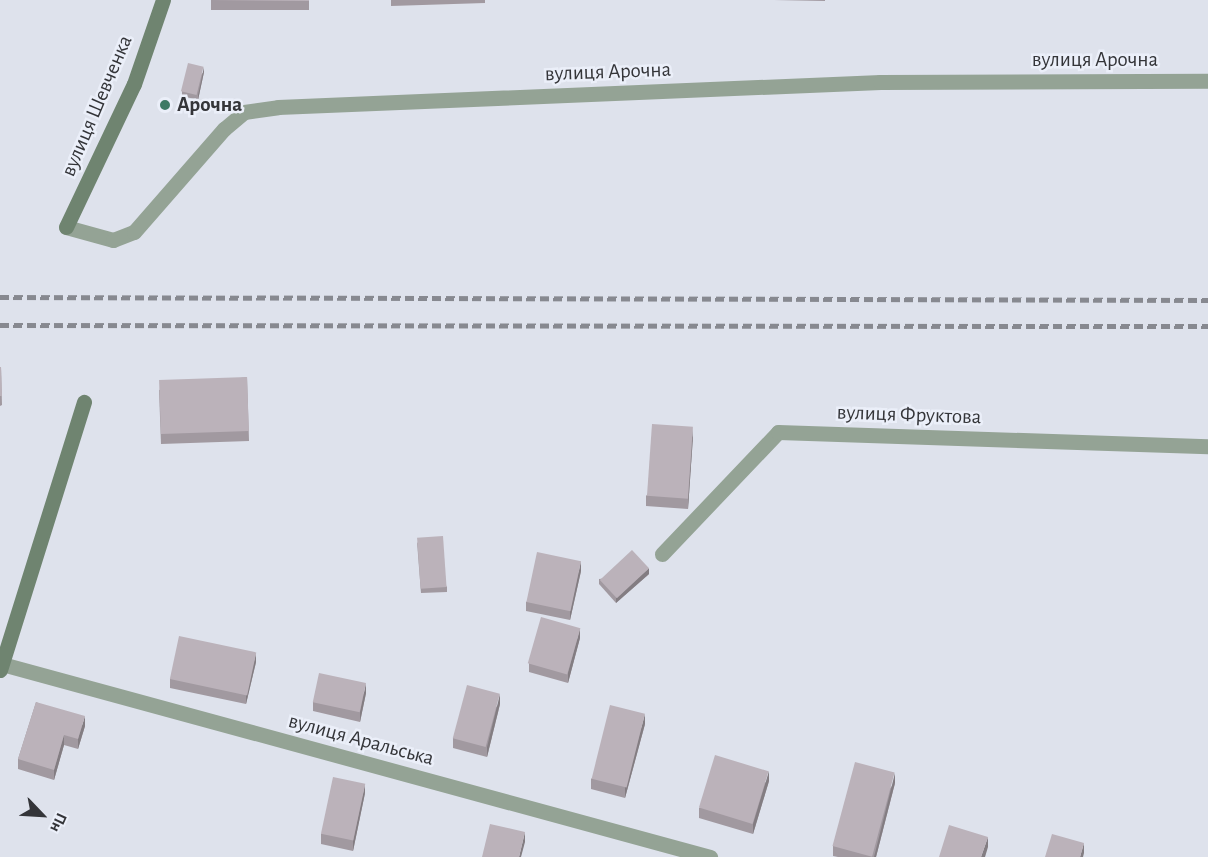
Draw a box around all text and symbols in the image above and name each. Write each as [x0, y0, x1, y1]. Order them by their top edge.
street label: вулиця Шевченка [56, 32, 138, 180]
street label: вулиця Арочна [1032, 47, 1158, 73]
street label: вулиця Арочна [544, 57, 672, 87]
place label: Арочна [177, 92, 242, 118]
marker: Арочна [158, 98, 172, 112]
street label: вулиця Фруктова [836, 400, 982, 430]
street label: вулиця Аральська [285, 708, 437, 772]
north arrow [12, 785, 72, 845]
text: Пн [47, 810, 70, 835]

